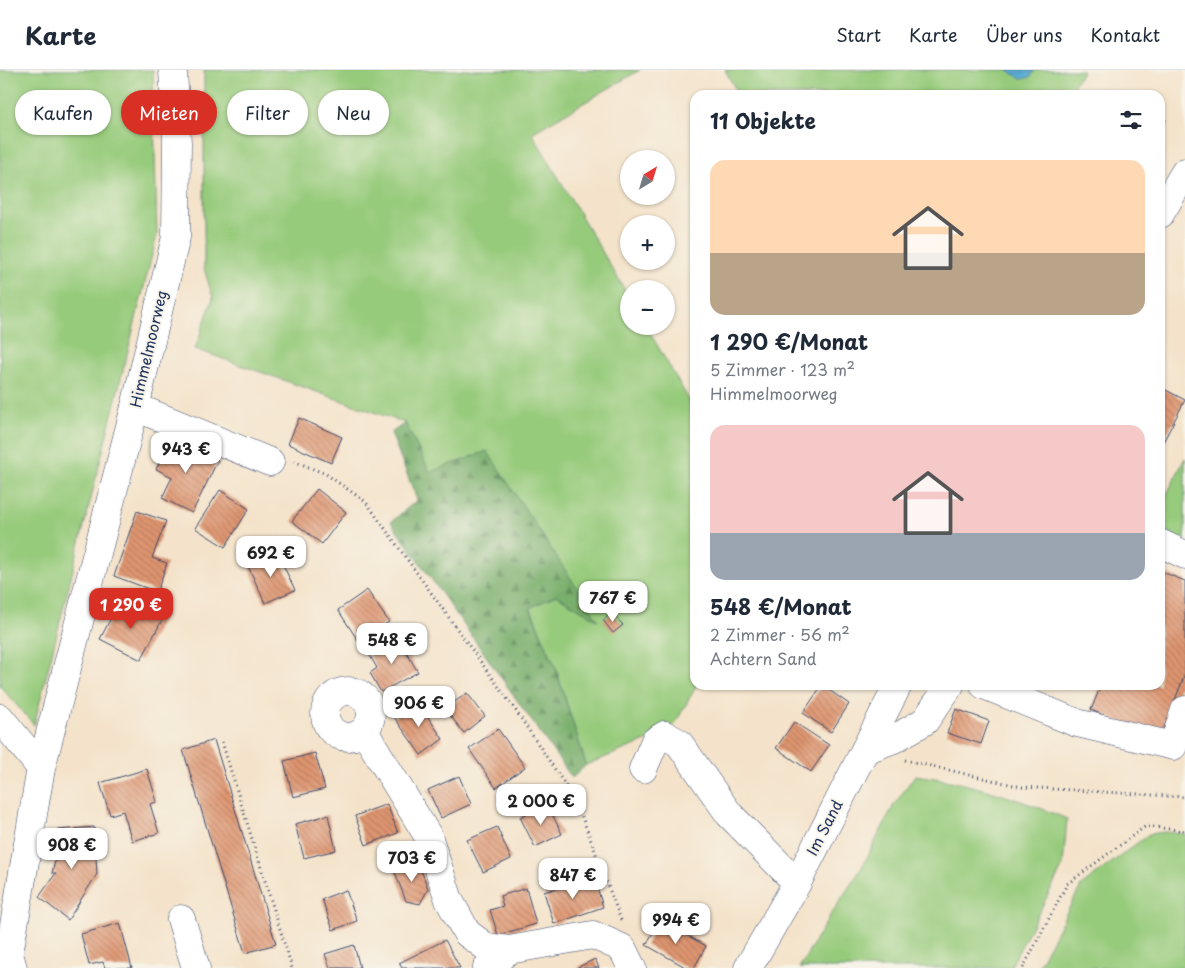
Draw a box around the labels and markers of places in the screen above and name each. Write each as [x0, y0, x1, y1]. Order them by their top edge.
pin: 943 € [151, 432, 221, 474]
pin: 692 € [236, 536, 306, 578]
pin: 767 € [578, 580, 648, 623]
pin: 1 290 € [85, 588, 177, 630]
pin: 548 € [357, 622, 427, 665]
pin: 906 € [384, 686, 454, 728]
pin: 2 000 € [495, 784, 587, 826]
pin: 908 € [37, 828, 107, 870]
pin: 703 € [377, 840, 447, 883]
pin: 847 € [538, 858, 608, 900]
pin: 994 € [641, 902, 711, 945]

